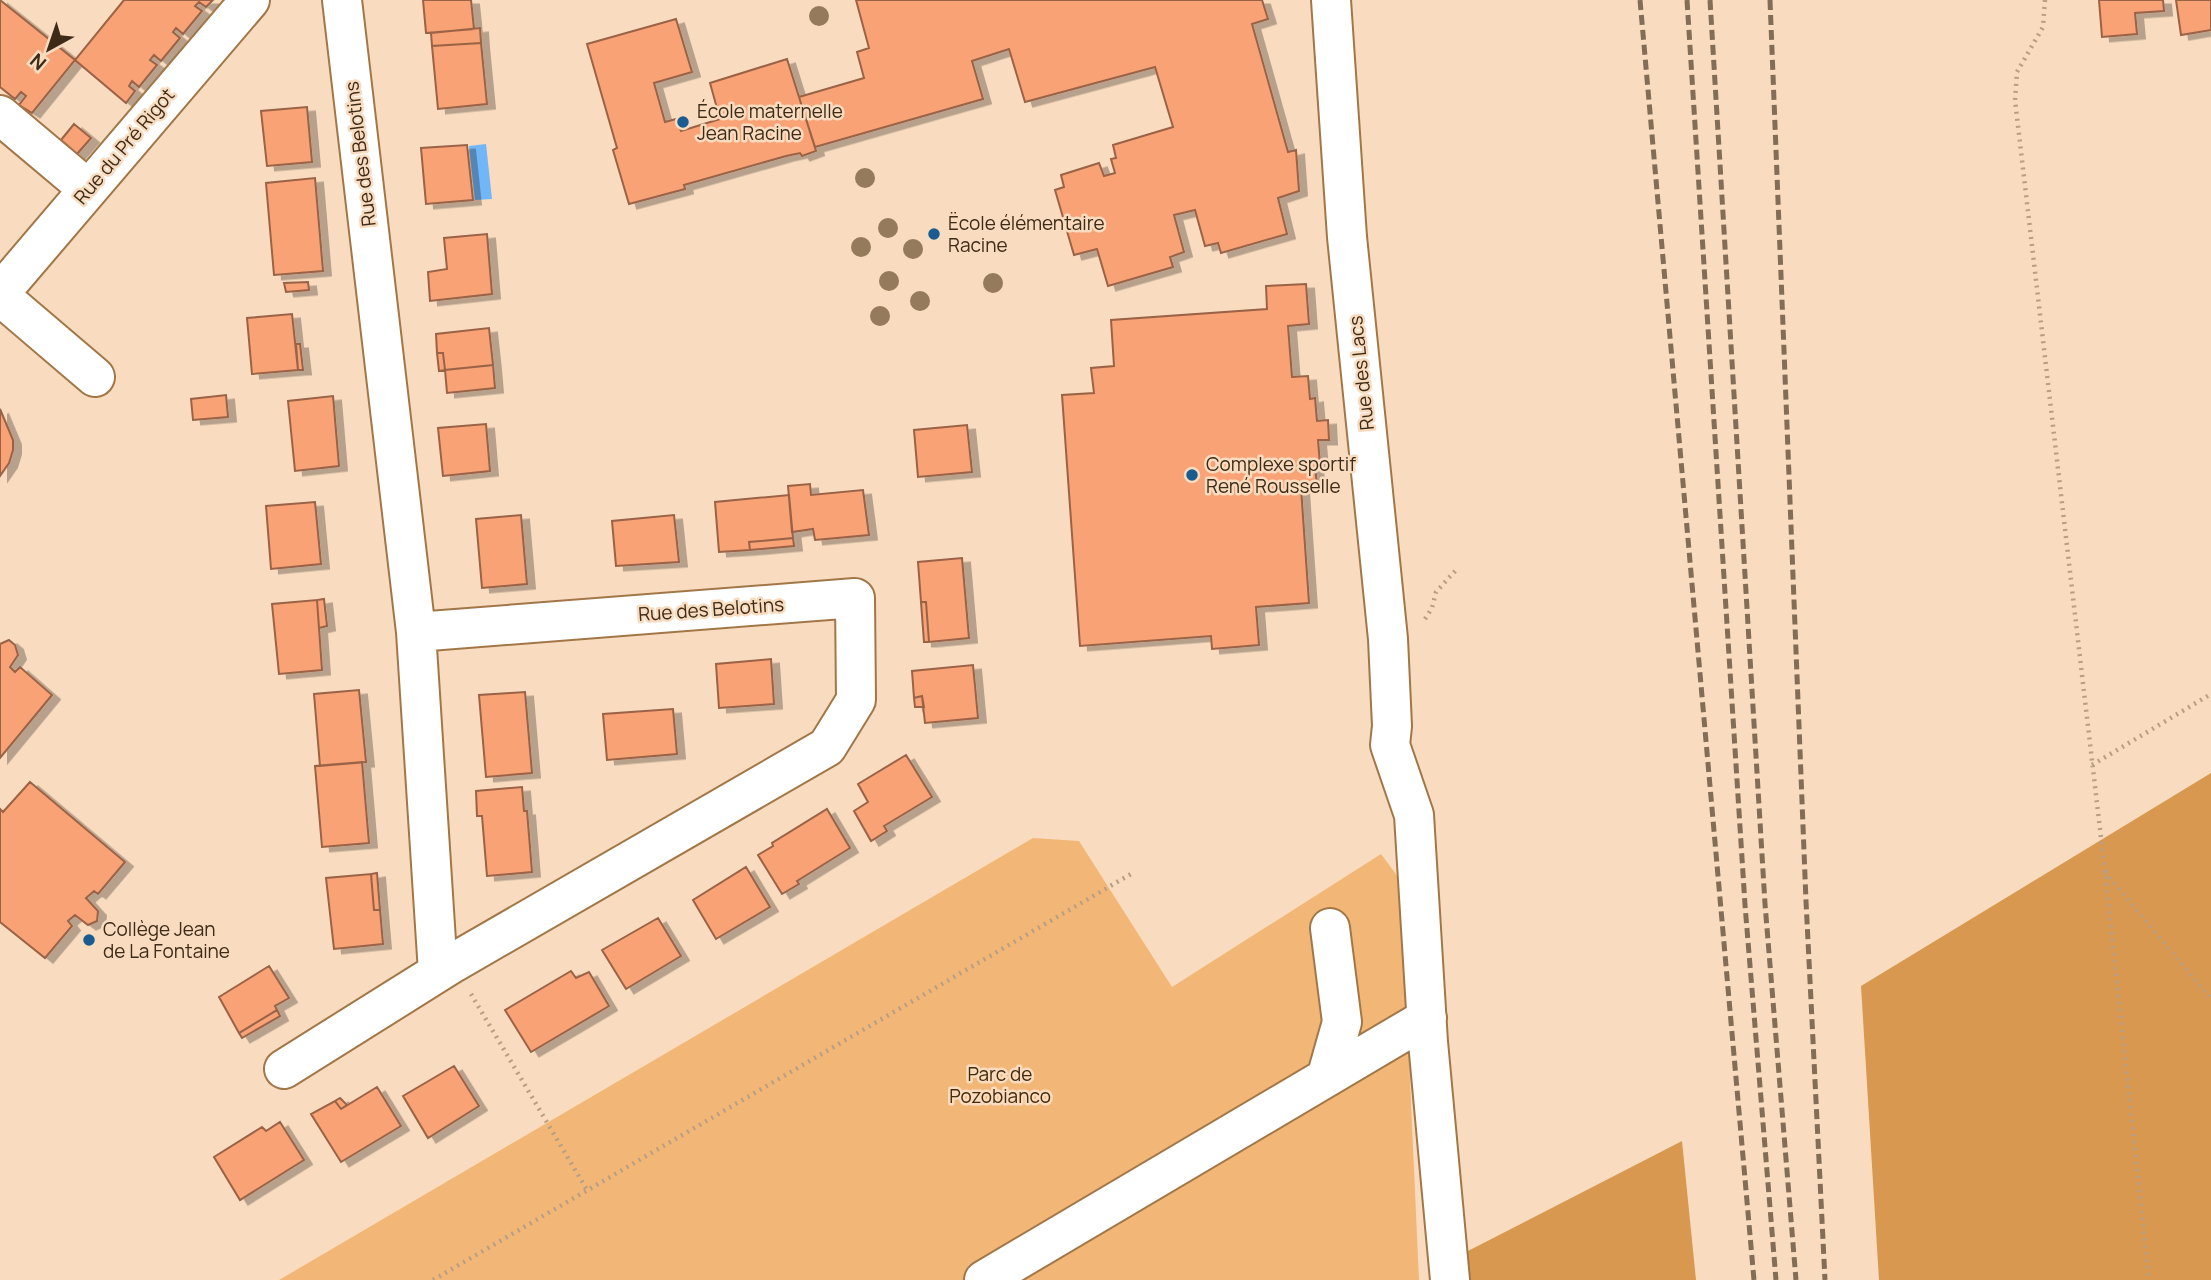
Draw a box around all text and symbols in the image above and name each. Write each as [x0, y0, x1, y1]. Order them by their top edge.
north arrow [14, 14, 84, 84]
text: N [24, 48, 52, 76]
street label: Rue des Belotins [338, 80, 382, 228]
street label: Rue du Pré Rigot [68, 82, 180, 210]
place label: École maternelle Jean Racine [697, 98, 843, 146]
marker: École maternelle Jean Racine [675, 114, 691, 130]
place label: Ëcole élémentaire Racine [948, 210, 1105, 258]
marker: Ëcole élémentaire Racine [926, 226, 942, 242]
street label: Rue des Lacs [1342, 314, 1380, 432]
place label: Complexe sportif René Rousselle [1206, 451, 1356, 499]
marker: Complexe sportif René Rousselle [1184, 467, 1200, 483]
street label: Rue des Belotins [637, 591, 785, 627]
place label: Collège Jean de La Fontaine [103, 916, 230, 964]
marker: Collège Jean de La Fontaine [81, 932, 97, 948]
park label: Parc de Pozobianco [949, 1061, 1051, 1109]

